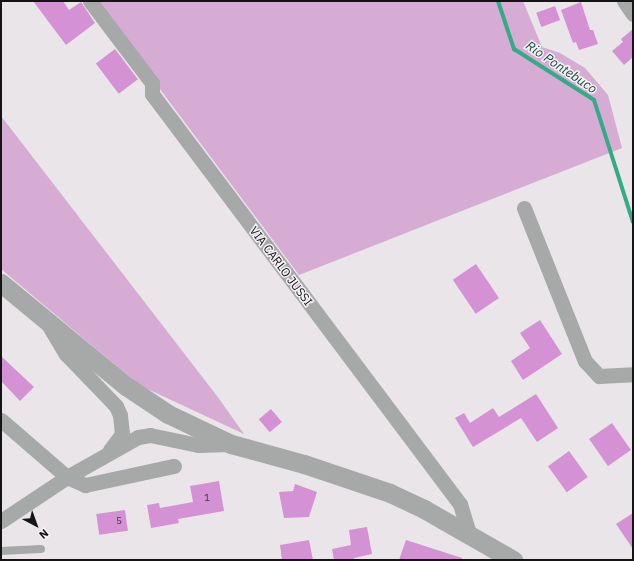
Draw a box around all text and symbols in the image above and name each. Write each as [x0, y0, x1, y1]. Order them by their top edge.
water label: Rio Pontebuco [522, 38, 600, 98]
street label: VIA CARLO JUSSI [247, 224, 315, 308]
house number: 1 [204, 492, 210, 504]
north arrow [16, 505, 56, 545]
house number: 5 [116, 515, 122, 527]
text: N [36, 526, 51, 542]

